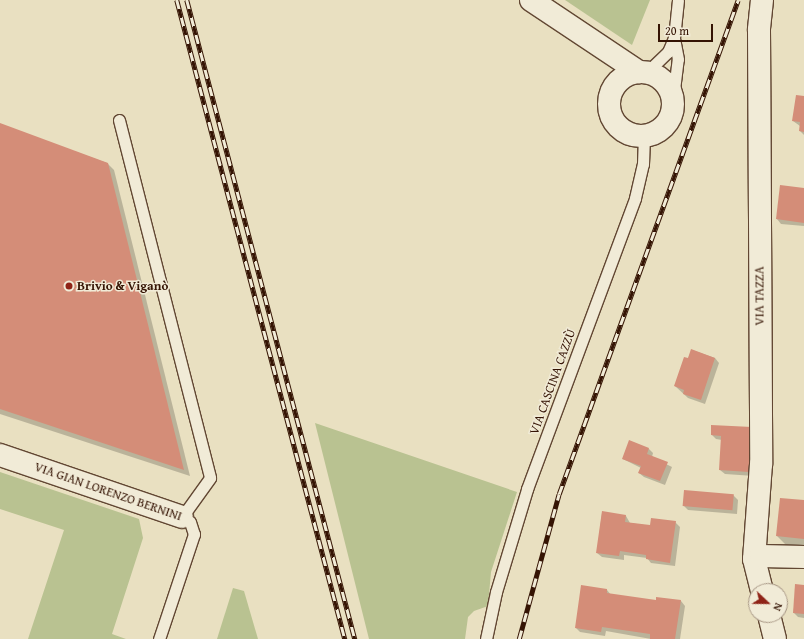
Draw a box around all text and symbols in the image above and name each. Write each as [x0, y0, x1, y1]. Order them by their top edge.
scale bar [660, 16, 715, 42]
text: 20 m [665, 22, 689, 39]
street label: VIA TAZZA [752, 266, 768, 326]
place label: Brivio & Viganò [77, 278, 168, 294]
marker: Brivio & Viganò [64, 281, 74, 291]
street label: VIA CASCINA CAZZÙ [527, 327, 579, 437]
street label: VIA GIAN LORENZO BERNINI [32, 459, 184, 525]
north arrow [748, 583, 788, 623]
text: N [769, 601, 787, 614]

